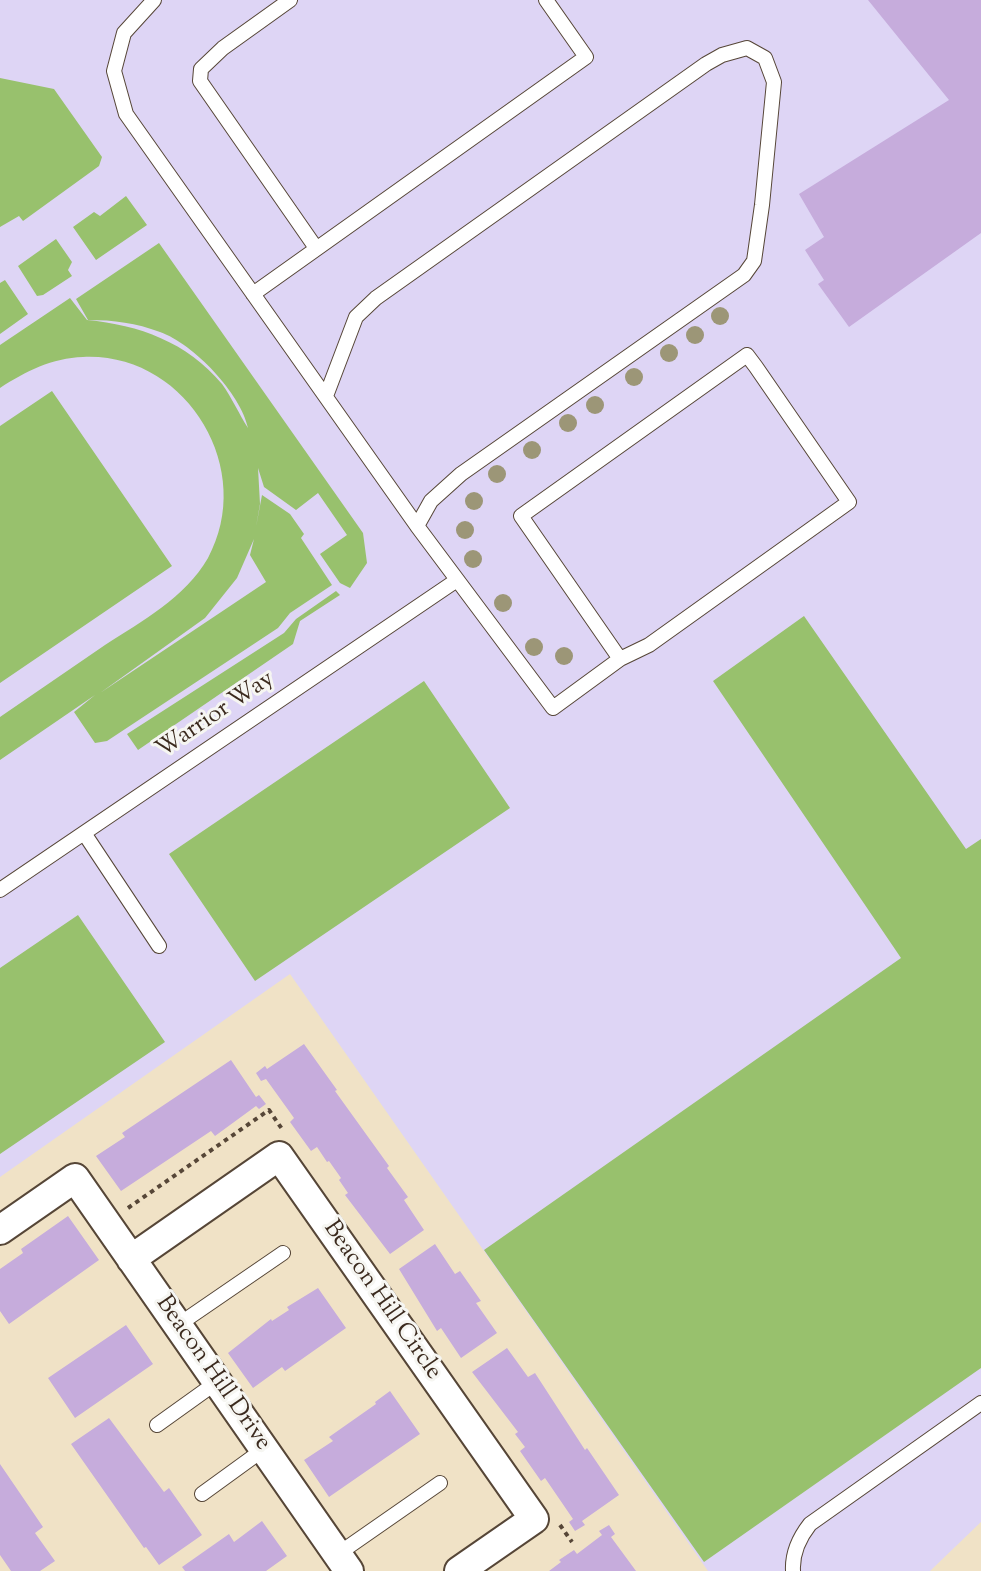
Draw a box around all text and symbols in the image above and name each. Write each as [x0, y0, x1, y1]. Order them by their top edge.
street label: Warrior Way [152, 666, 280, 766]
street label: Beacon Hill Circle [315, 1216, 447, 1386]
street label: Beacon Hill Drive [148, 1291, 276, 1457]

